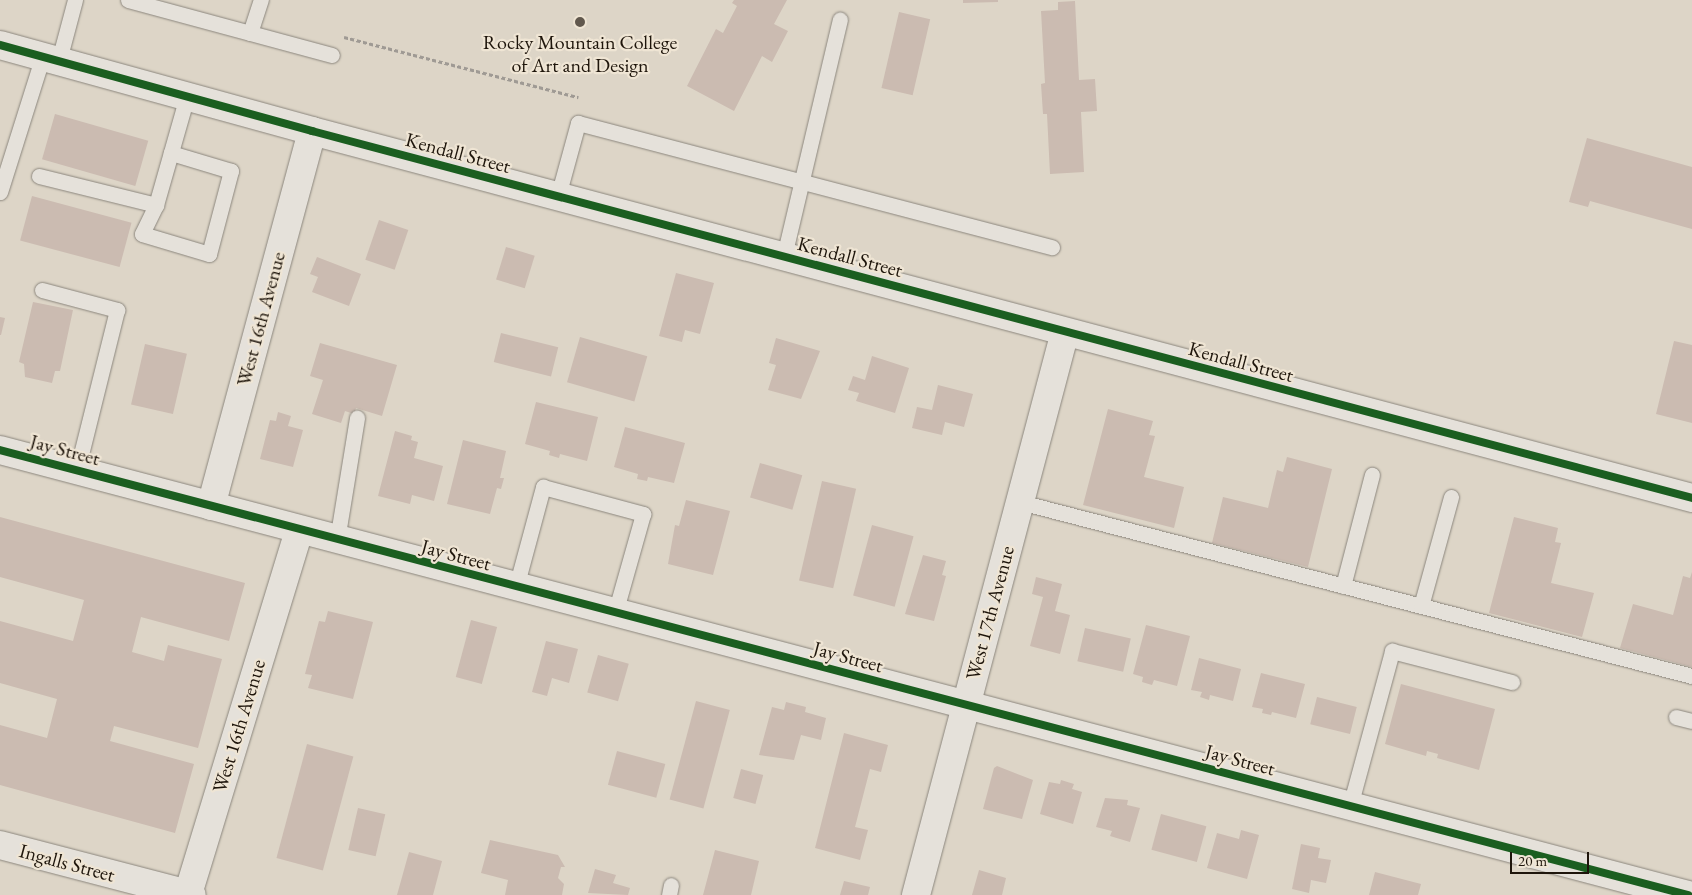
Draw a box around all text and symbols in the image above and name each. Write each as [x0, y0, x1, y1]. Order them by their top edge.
marker: Rocky Mountain College of Art and Design [574, 16, 586, 28]
place label: Rocky Mountain College of Art and Design [483, 30, 677, 77]
street label: Kendall Street [403, 127, 513, 179]
street label: Kendall Street [795, 231, 905, 283]
street label: West 16th Avenue [232, 249, 290, 389]
street label: Kendall Street [1186, 336, 1296, 388]
street label: Jay Street [27, 429, 103, 471]
street label: Jay Street [418, 534, 494, 576]
street label: West 17th Avenue [961, 543, 1019, 683]
street label: Jay Street [810, 636, 886, 678]
street label: West 16th Avenue [207, 656, 271, 796]
street label: Jay Street [1202, 739, 1278, 781]
street label: Ingalls Street [17, 839, 117, 887]
scale bar [1512, 842, 1591, 874]
text: 20 m [1518, 851, 1547, 870]

